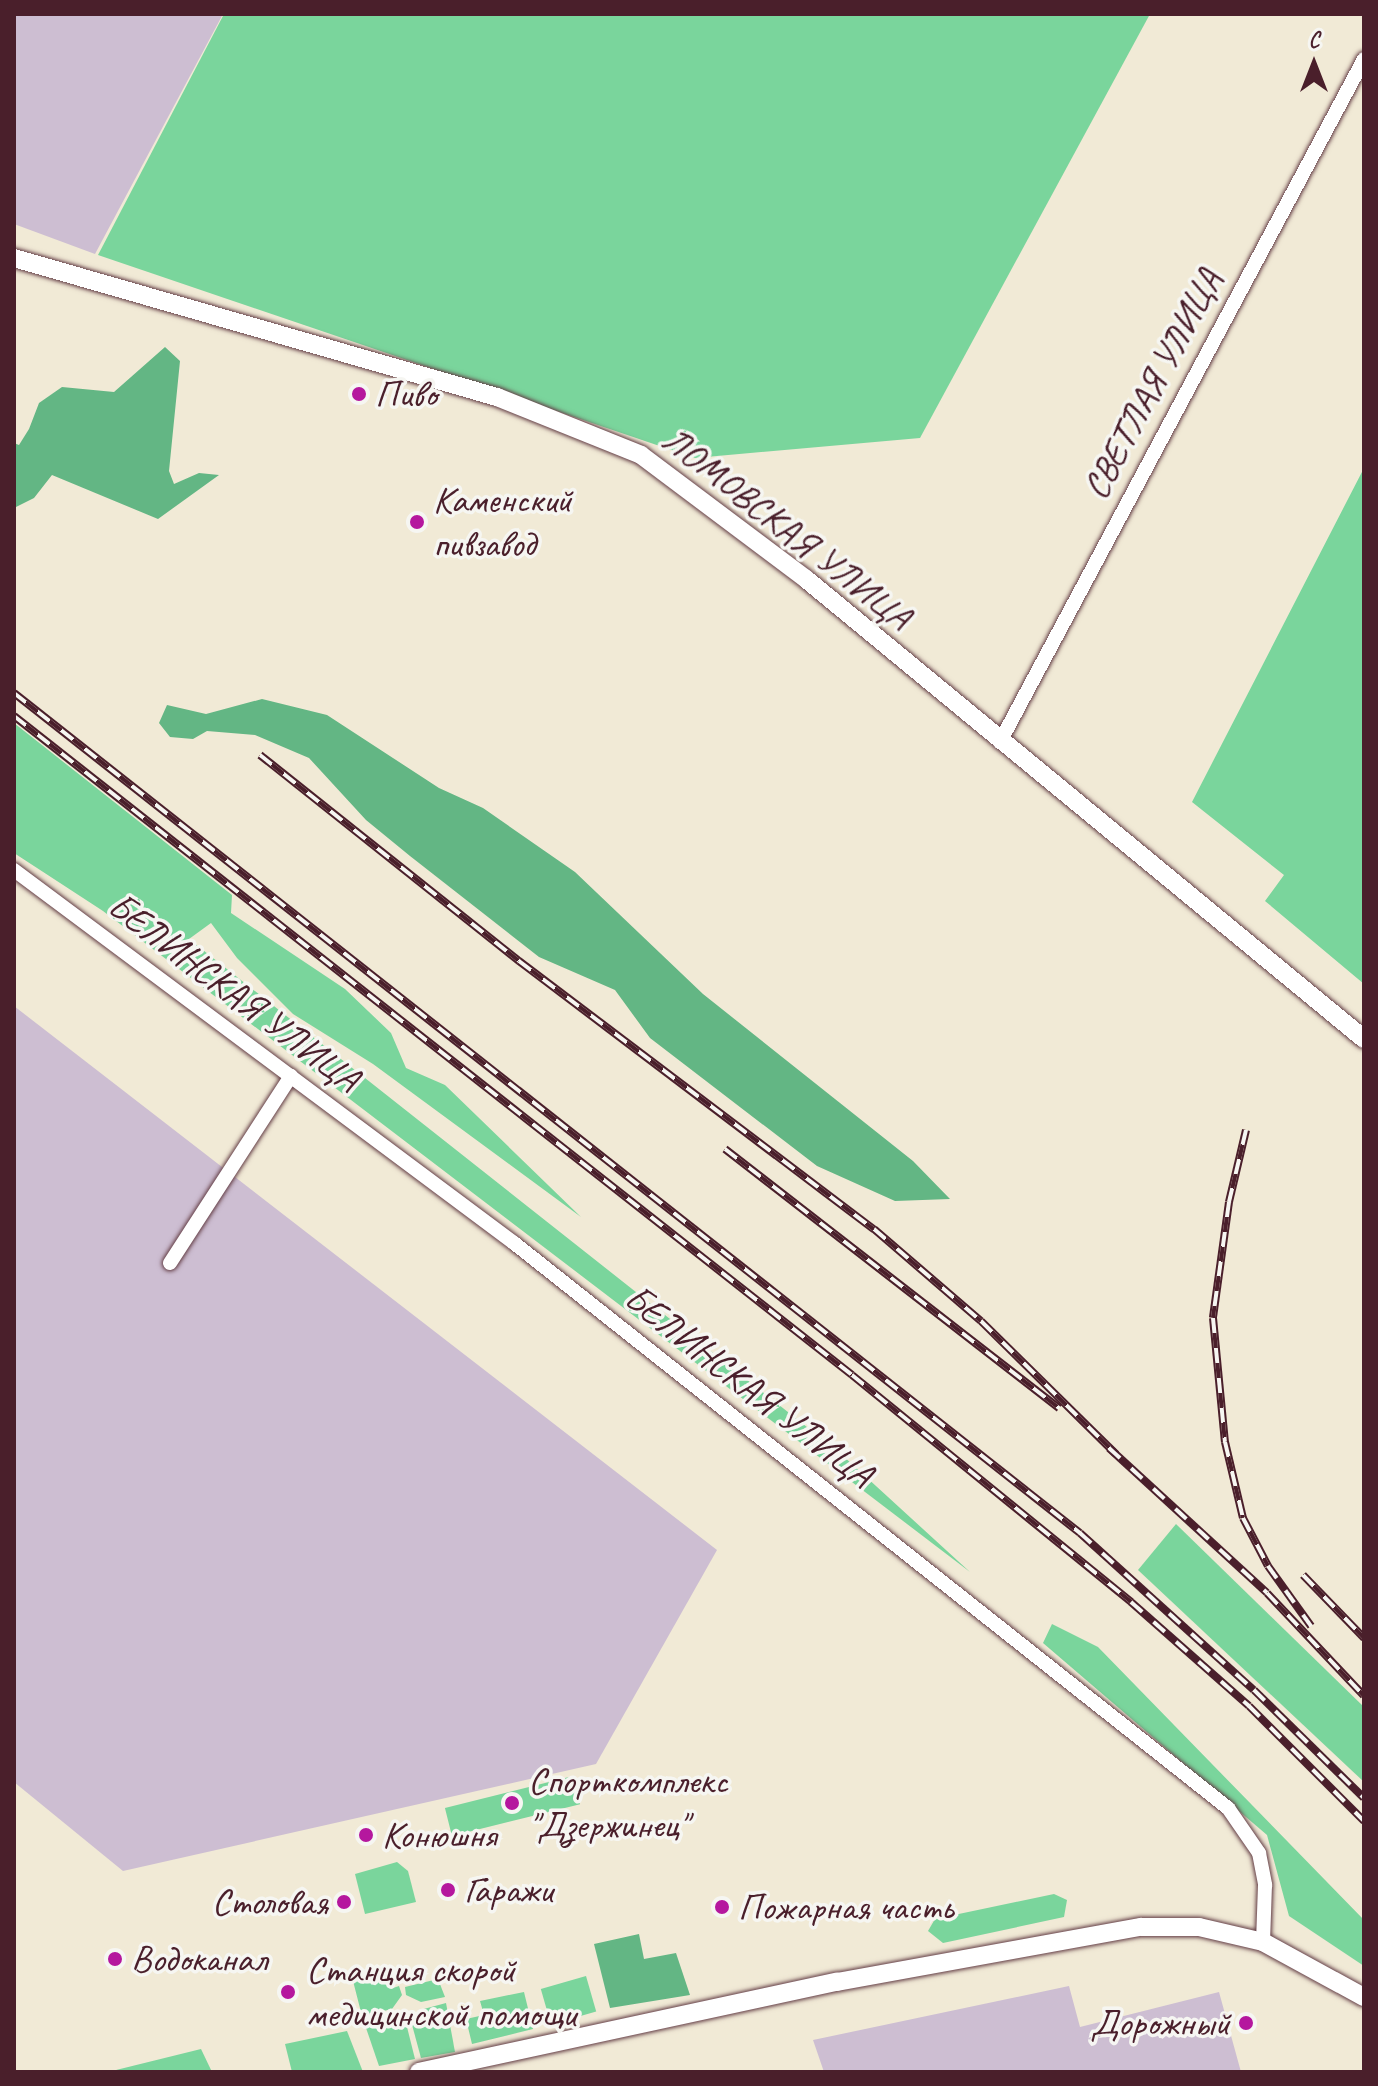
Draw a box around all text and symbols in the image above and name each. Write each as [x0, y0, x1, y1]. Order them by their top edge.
north arrow [1274, 24, 1354, 104]
text: С [1309, 26, 1319, 54]
street label: СВЕТЛАЯ УЛИЦА [1072, 260, 1232, 508]
place label: Пиво [375, 371, 437, 417]
marker: Пиво [350, 385, 368, 403]
street label: ЛОМОВСКАЯ УЛИЦА [654, 417, 920, 639]
place label: Каменский пивзавод [433, 477, 572, 566]
marker: Каменский пивзавод [408, 513, 426, 531]
street label: БЕЛИНСКАЯ УЛИЦА [100, 883, 368, 1101]
street label: БЕЛИНСКАЯ УЛИЦА [616, 1275, 882, 1497]
place label: Спорткомплекс "Дзержинец" [528, 1758, 728, 1848]
marker: Спорткомплекс "Дзержинец" [503, 1794, 521, 1812]
place label: Конюшня [382, 1812, 496, 1858]
marker: Конюшня [357, 1826, 375, 1844]
place label: Гаражи [464, 1867, 552, 1913]
place label: Столовая [212, 1879, 328, 1925]
marker: Гаражи [439, 1881, 457, 1899]
place label: Пожарная часть [738, 1884, 955, 1930]
marker: Столовая [335, 1893, 353, 1911]
marker: Пожарная часть [713, 1898, 731, 1916]
place label: Водоканал [131, 1936, 267, 1982]
place label: Станция скорой медицинской помощи [306, 1947, 575, 2036]
marker: Водоканал [106, 1950, 124, 1968]
marker: Станция скорой медицинской помощи [277, 1981, 299, 2003]
place label: Дорожный [1090, 2000, 1230, 2046]
marker: Дорожный [1237, 2014, 1255, 2032]

